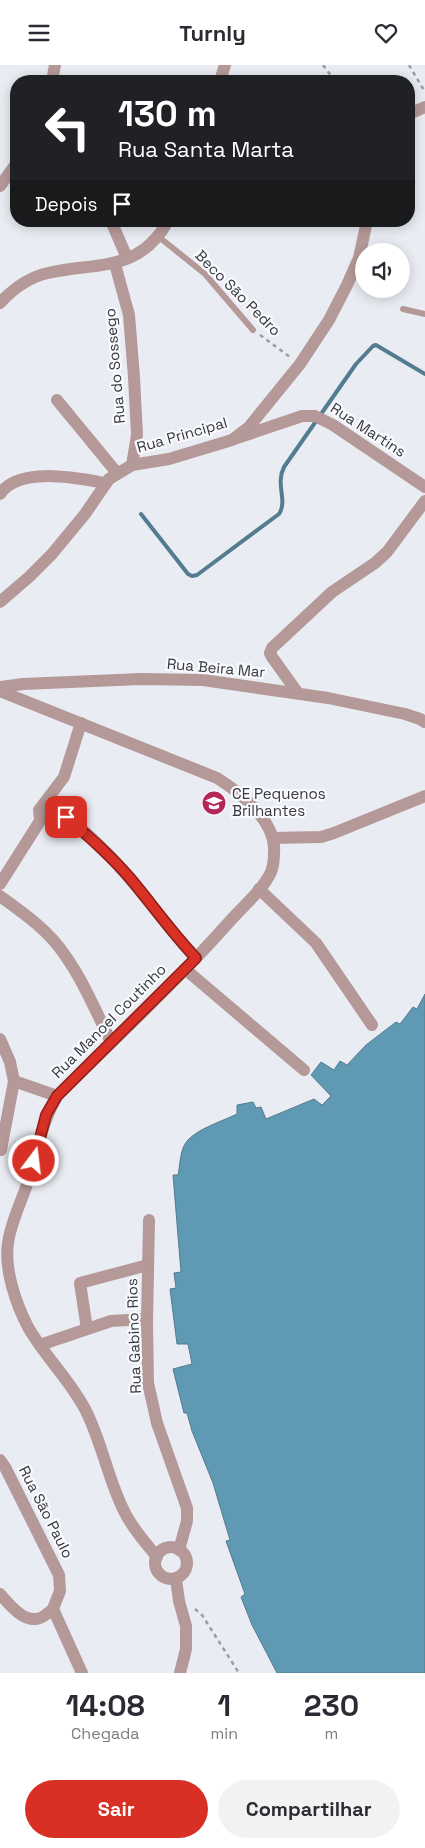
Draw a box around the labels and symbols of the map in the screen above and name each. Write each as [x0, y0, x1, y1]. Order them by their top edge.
street label: Beco São Pedro [191, 246, 285, 340]
street label: Rua do Sossego [100, 307, 129, 425]
street label: Rua Martins [327, 398, 410, 461]
street label: Rua Principal [134, 413, 229, 457]
street label: Rua Beira Mar [166, 654, 266, 681]
place label: CE Pequenos Brilhantes [232, 784, 326, 820]
school or university icon: CE Pequenos Brilhantes [201, 790, 227, 816]
pin [45, 796, 87, 838]
street label: Rua Manoel Coutinho [48, 960, 170, 1082]
position arrow [7.0, 1134, 59.0, 1186]
street label: Rua Gabino Rios [122, 1278, 145, 1394]
street label: Rua São Paulo [15, 1462, 78, 1561]

